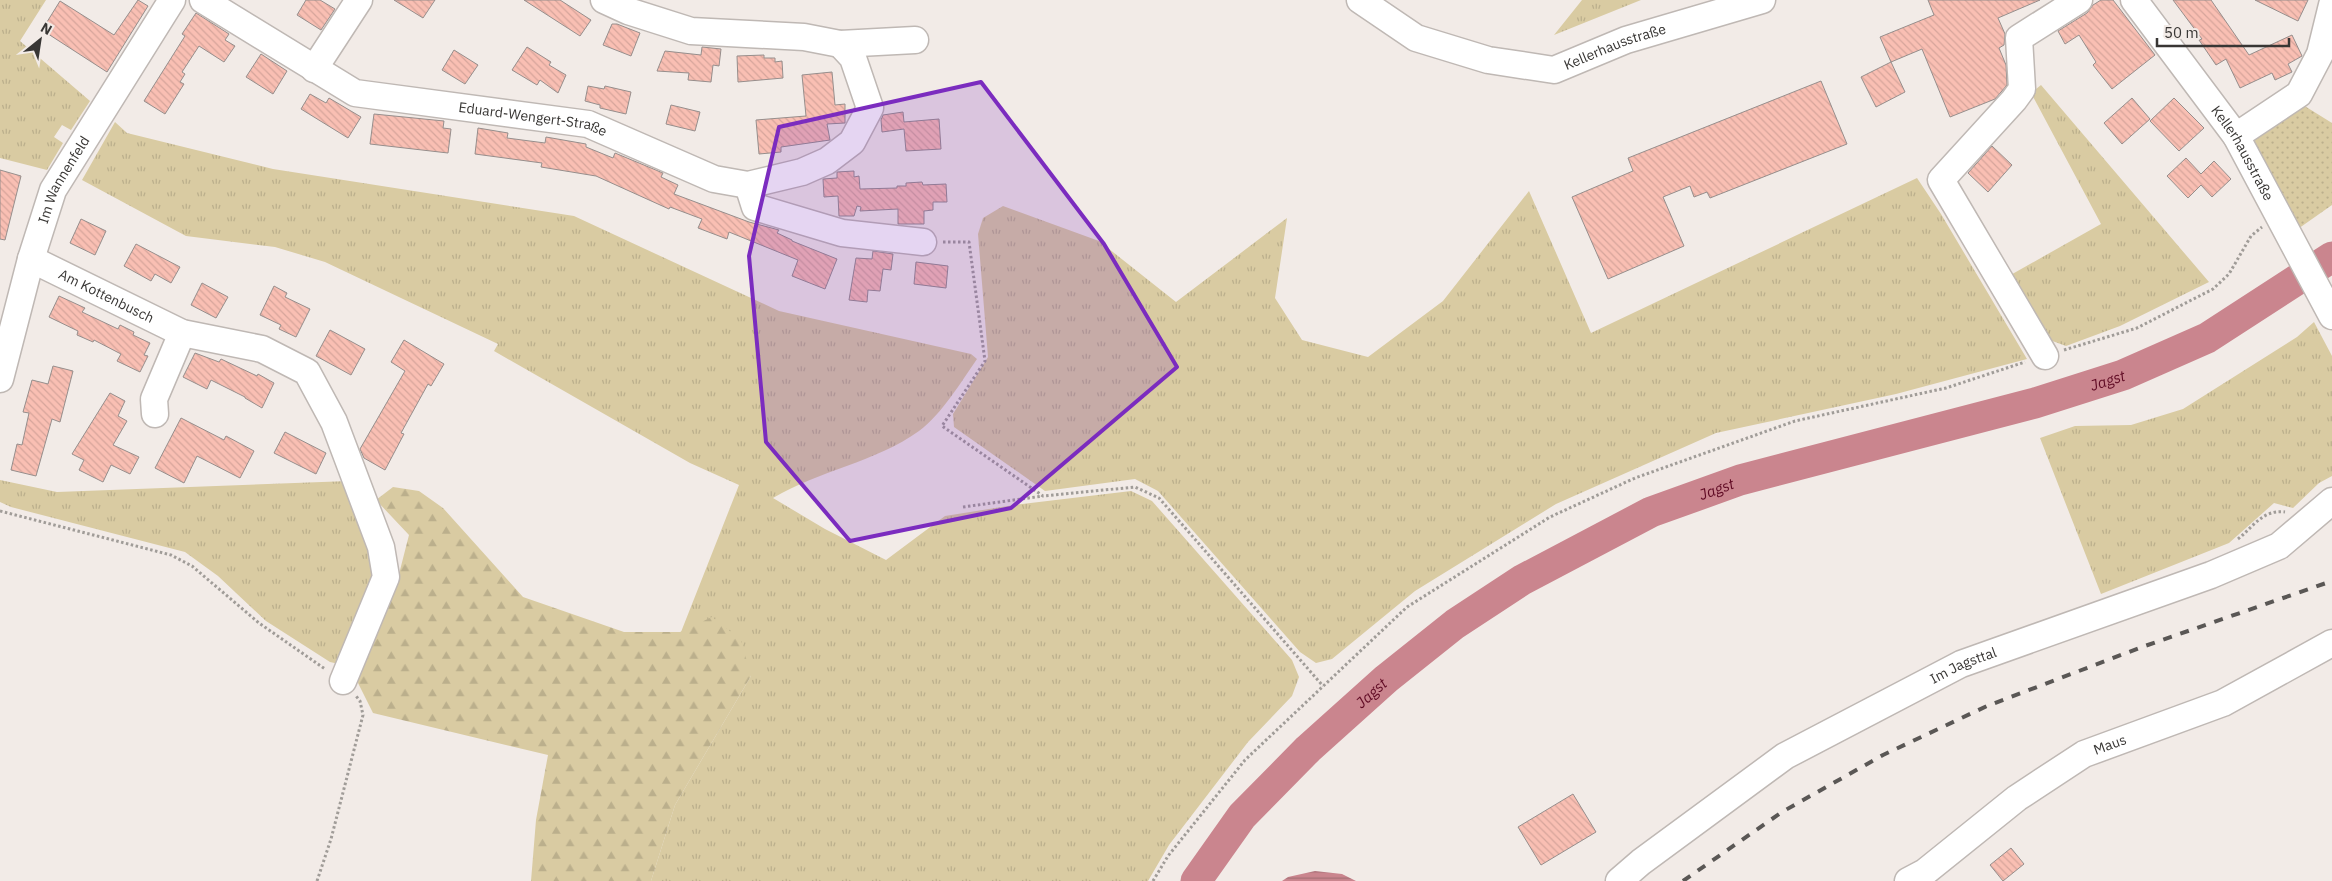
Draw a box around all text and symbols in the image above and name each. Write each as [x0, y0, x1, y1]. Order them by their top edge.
north arrow [15, 15, 65, 65]
scale bar [2157, 15, 2290, 47]
text: N [38, 18, 55, 39]
street label: Kellerhausstraße [1561, 20, 1668, 74]
text: 50 m [2164, 23, 2199, 42]
street label: Eduard-Wengert-Straße [457, 98, 610, 140]
street label: Kellerhausstraße [2207, 102, 2278, 204]
street label: Im Wannenfeld [34, 133, 94, 226]
street label: Am Kottenbusch [56, 265, 157, 327]
water label: Jagst [2087, 365, 2128, 394]
water label: Jagst [1696, 473, 1737, 503]
street label: Im Jagsttal [1927, 643, 1999, 688]
water label: Jagst [1351, 673, 1391, 712]
street label: Maus [2091, 730, 2129, 759]

